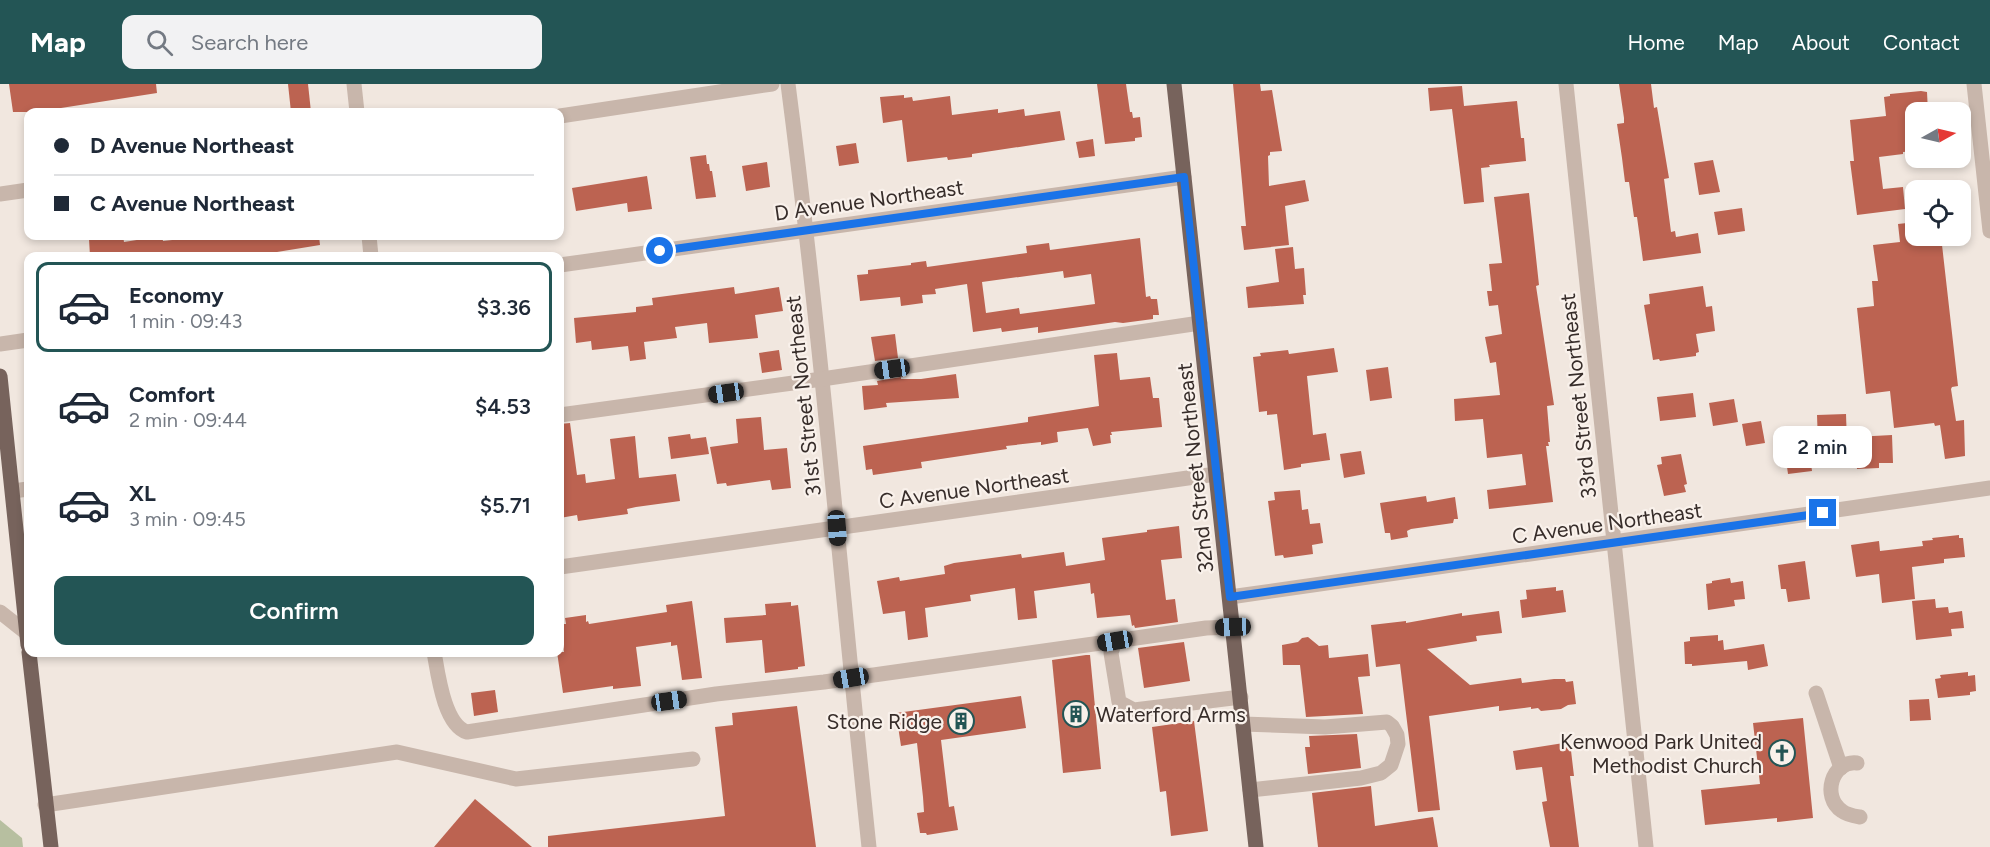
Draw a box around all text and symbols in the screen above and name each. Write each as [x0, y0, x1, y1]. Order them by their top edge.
search box [122, 15, 542, 69]
text: Map [30, 25, 86, 59]
icon: search [143, 26, 176, 59]
text: Search here [191, 29, 308, 56]
text: Home [1628, 30, 1685, 55]
text: Map [1718, 30, 1759, 55]
text: About [1792, 30, 1850, 55]
text: Contact [1883, 30, 1960, 55]
north arrow [1905, 102, 1971, 168]
map controls [1905, 102, 1971, 246]
text: D Avenue Northeast [90, 132, 294, 159]
street label: D Avenue Northeast [773, 174, 965, 226]
button: locate [1905, 180, 1971, 246]
text: C Avenue Northeast [90, 190, 295, 217]
route start [646, 237, 673, 264]
icon: car [57, 280, 111, 334]
text: Economy [129, 282, 224, 309]
street label: 33rd Street Northeast [1555, 292, 1601, 500]
text: $3.36 [477, 294, 531, 321]
street label: 31st Street Northeast [780, 294, 826, 498]
text: 1 min · 09:43 [129, 309, 242, 333]
car [873, 358, 911, 380]
street label: 32nd Street Northeast [1172, 361, 1218, 574]
icon: car [57, 379, 111, 433]
text: Comfort [129, 381, 215, 408]
car [707, 382, 745, 404]
text: $4.53 [475, 393, 531, 420]
text: 2 min · 09:44 [129, 408, 247, 432]
callout: 2 min [1774, 426, 1872, 468]
text: 2 min [1798, 435, 1847, 459]
street label: C Avenue Northeast [877, 462, 1071, 514]
icon: car [57, 478, 111, 532]
text: XL [129, 480, 156, 507]
text: $5.71 [480, 492, 531, 519]
street label: C Avenue Northeast [1510, 497, 1704, 549]
route end [1809, 499, 1836, 526]
text: 3 min · 09:45 [129, 507, 246, 531]
car [827, 509, 847, 547]
button: Confirm [54, 576, 534, 645]
car [1215, 617, 1251, 637]
car [1096, 629, 1134, 653]
car [832, 666, 870, 690]
car [650, 690, 688, 712]
building icon: Waterford Arms [1061, 699, 1091, 729]
place label: Waterford Arms [1096, 702, 1246, 727]
building icon: Stone Ridge [946, 706, 976, 736]
place label: Stone Ridge [827, 709, 942, 734]
place label: Kenwood Park United Methodist Church [1560, 729, 1762, 778]
church icon: Kenwood Park United Methodist Church [1767, 738, 1797, 768]

